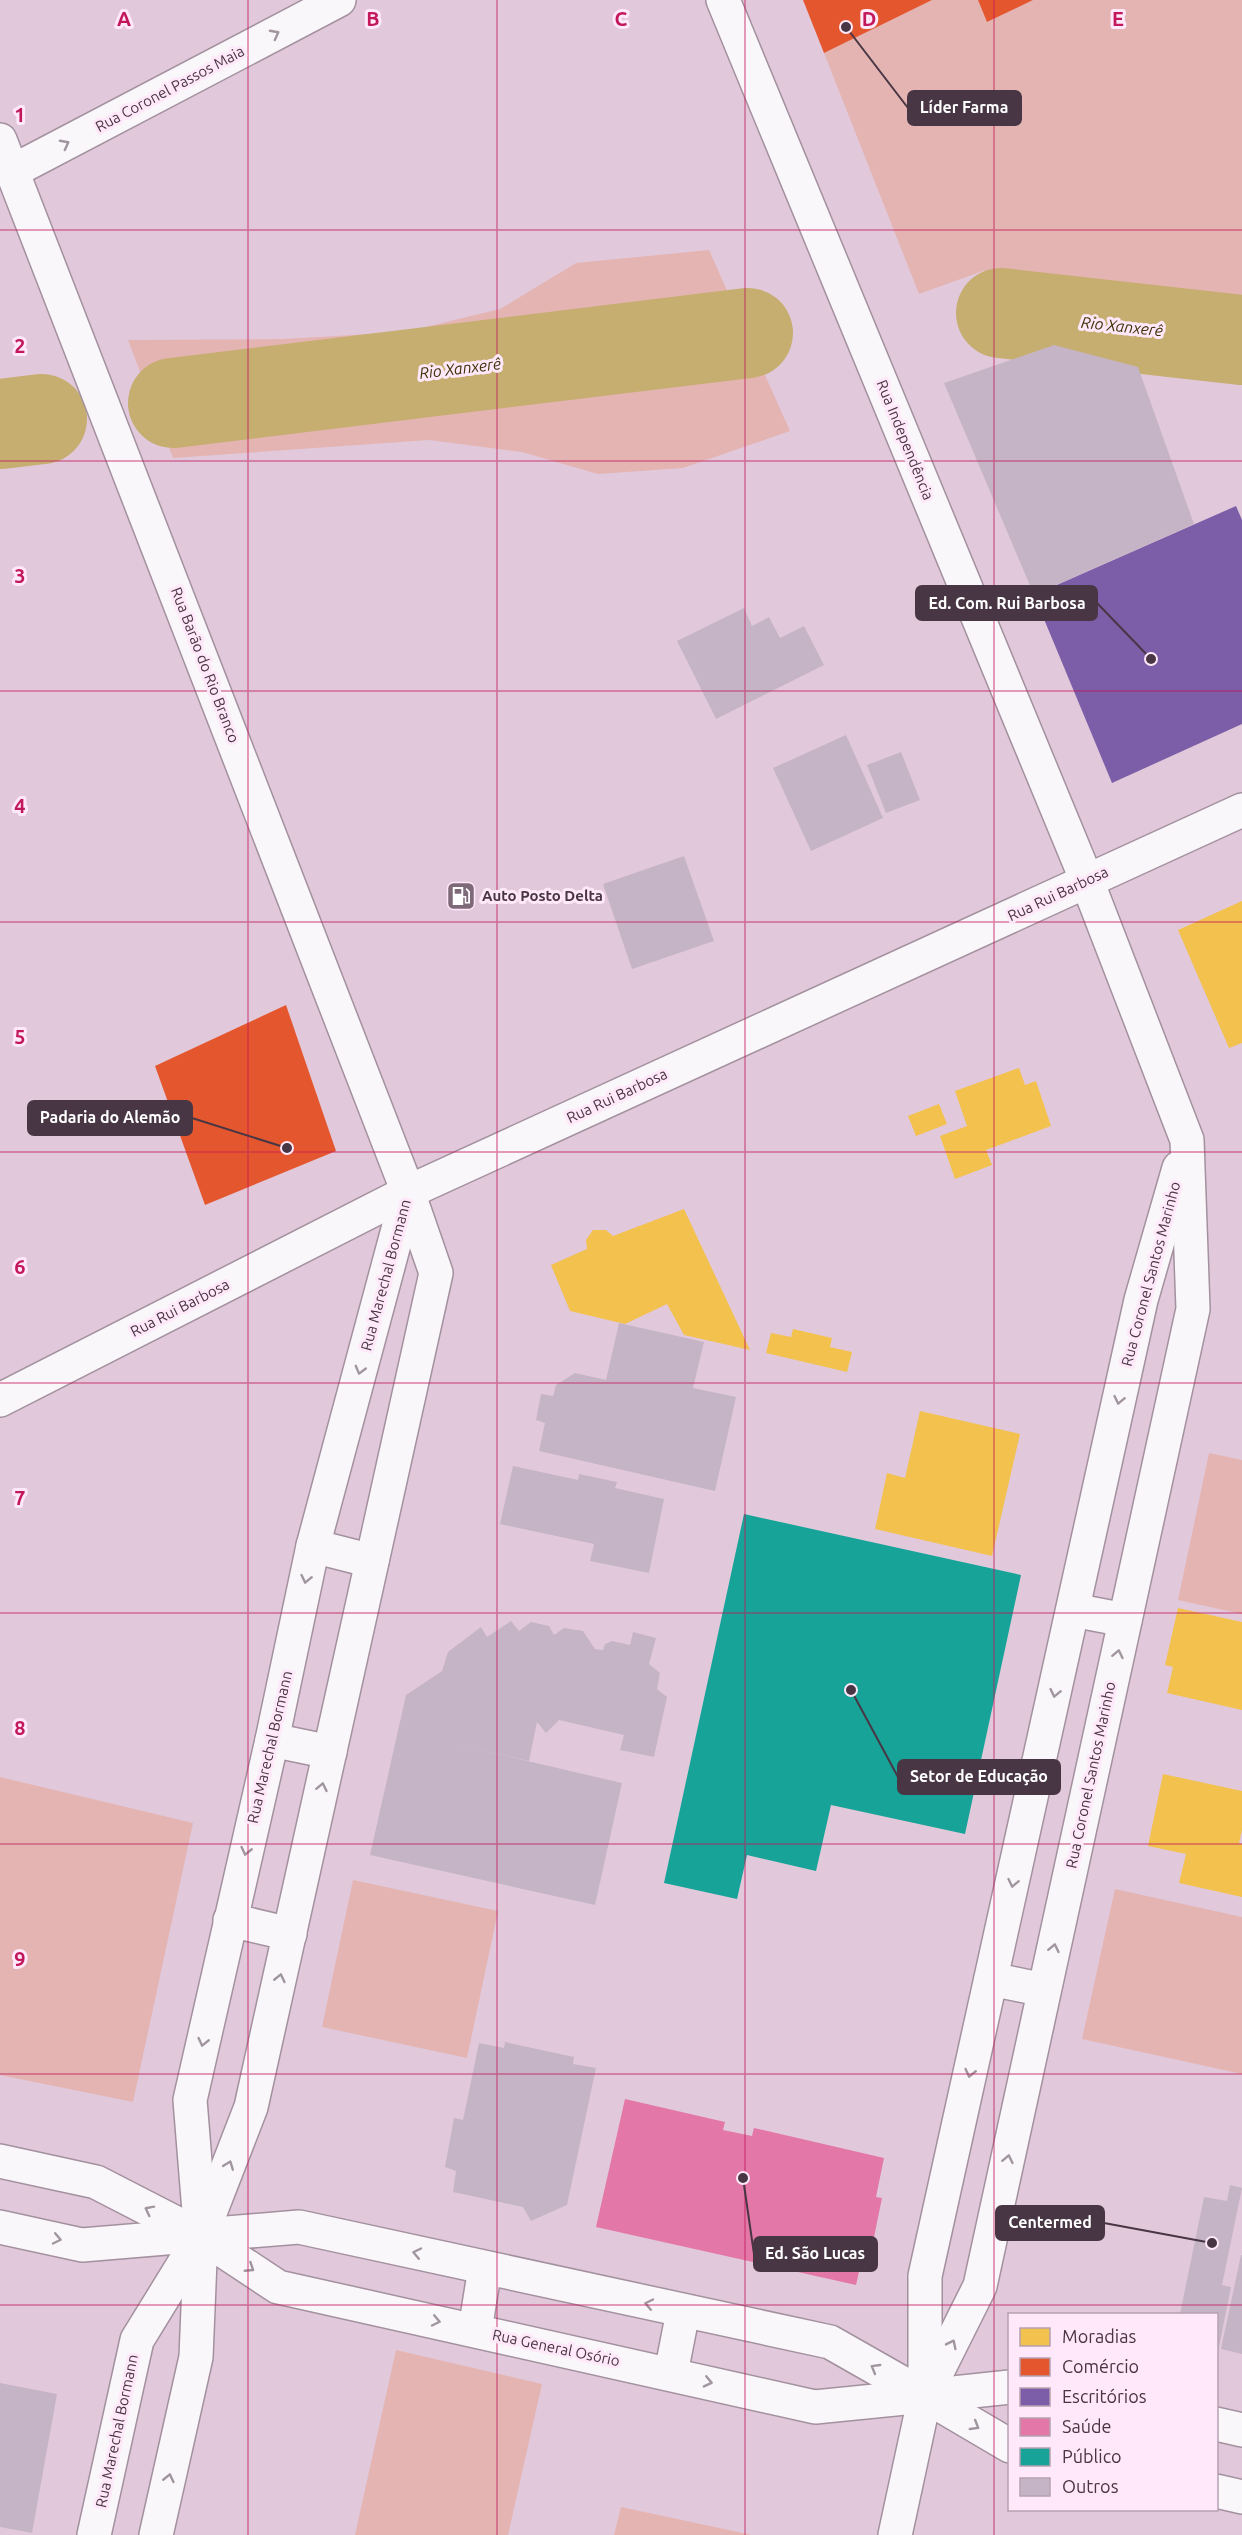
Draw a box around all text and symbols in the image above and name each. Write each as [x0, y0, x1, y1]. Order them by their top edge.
text: A [117, 7, 131, 30]
text: B [366, 7, 380, 30]
text: C [615, 7, 628, 30]
text: D [862, 7, 876, 30]
text: E [1112, 7, 1124, 30]
one-way arrow [269, 30, 279, 41]
street label: Rua Coronel Passos Maia [92, 42, 247, 135]
callout: Líder Farma [908, 91, 1021, 125]
text: Líder Farma [920, 98, 1008, 116]
text: 1 [14, 103, 26, 126]
one-way arrow [59, 140, 69, 151]
water label: Rio Xanxerê [1080, 313, 1164, 339]
text: 2 [14, 334, 26, 357]
water label: Rio Xanxerê [418, 354, 502, 382]
street label: Rua Independência [874, 377, 937, 502]
text: 3 [14, 564, 26, 587]
street label: Rua Barão do Rio Branco [168, 585, 243, 745]
callout: Ed. Com. Rui Barbosa [916, 586, 1097, 620]
text: Ed. Com. Rui Barbosa [928, 594, 1086, 612]
text: 4 [14, 794, 26, 817]
street label: Rua Rui Barbosa [1005, 863, 1111, 924]
fuel station icon: Auto Posto Delta [445, 880, 477, 912]
place label: Auto Posto Delta [482, 887, 603, 904]
text: 5 [14, 1025, 26, 1048]
street label: Rua Rui Barbosa [564, 1065, 670, 1126]
callout: Padaria do Alemão [28, 1101, 192, 1135]
text: Padaria do Alemão [40, 1108, 180, 1126]
street label: Rua Coronel Santos Marinho [1118, 1180, 1183, 1368]
street label: Rua Marechal Bormann [357, 1197, 414, 1352]
text: 6 [14, 1255, 26, 1278]
street label: Rua Rui Barbosa [127, 1275, 232, 1340]
one-way arrow [355, 1364, 367, 1375]
one-way arrow [1113, 1394, 1126, 1404]
text: 7 [14, 1486, 26, 1509]
one-way arrow [300, 1574, 313, 1584]
one-way arrow [1110, 1650, 1123, 1660]
street label: Rua Marechal Bormann [244, 1669, 295, 1825]
street label: Rua Coronel Santos Marinho [1062, 1680, 1119, 1870]
one-way arrow [1049, 1687, 1062, 1697]
text: 8 [14, 1716, 26, 1739]
callout: Setor de Educação [898, 1760, 1060, 1794]
text: Setor de Educação [910, 1767, 1048, 1786]
one-way arrow [315, 1782, 328, 1792]
one-way arrow [240, 1846, 253, 1856]
one-way arrow [1007, 1878, 1020, 1888]
one-way arrow [1046, 1943, 1059, 1953]
text: 9 [14, 1947, 26, 1970]
one-way arrow [273, 1973, 286, 1983]
one-way arrow [197, 2036, 210, 2046]
one-way arrow [965, 2068, 978, 2078]
one-way arrow [1001, 2154, 1014, 2164]
one-way arrow [222, 2160, 234, 2171]
one-way arrow [144, 2205, 155, 2217]
callout: Centermed [996, 2206, 1104, 2240]
text: Centermed [1008, 2213, 1092, 2231]
one-way arrow [52, 2232, 62, 2245]
callout: Ed. São Lucas [754, 2237, 877, 2271]
text: Ed. São Lucas [765, 2244, 865, 2262]
one-way arrow [413, 2247, 423, 2260]
one-way arrow [244, 2261, 254, 2273]
one-way arrow [644, 2298, 654, 2311]
legend [1008, 2313, 1218, 2511]
one-way arrow [430, 2314, 440, 2327]
street label: Rua General Osório [491, 2326, 621, 2369]
text: Moradias [1062, 2326, 1136, 2346]
one-way arrow [944, 2339, 956, 2350]
street label: Rua Marechal Bormann [92, 2353, 141, 2509]
text: Comércio [1062, 2356, 1139, 2376]
one-way arrow [871, 2363, 881, 2375]
one-way arrow [703, 2374, 713, 2387]
text: Escritórios [1062, 2386, 1147, 2406]
text: Saúde [1062, 2416, 1111, 2436]
one-way arrow [969, 2419, 980, 2430]
text: Público [1062, 2446, 1122, 2466]
one-way arrow [162, 2473, 175, 2483]
text: Outros [1062, 2476, 1119, 2496]

